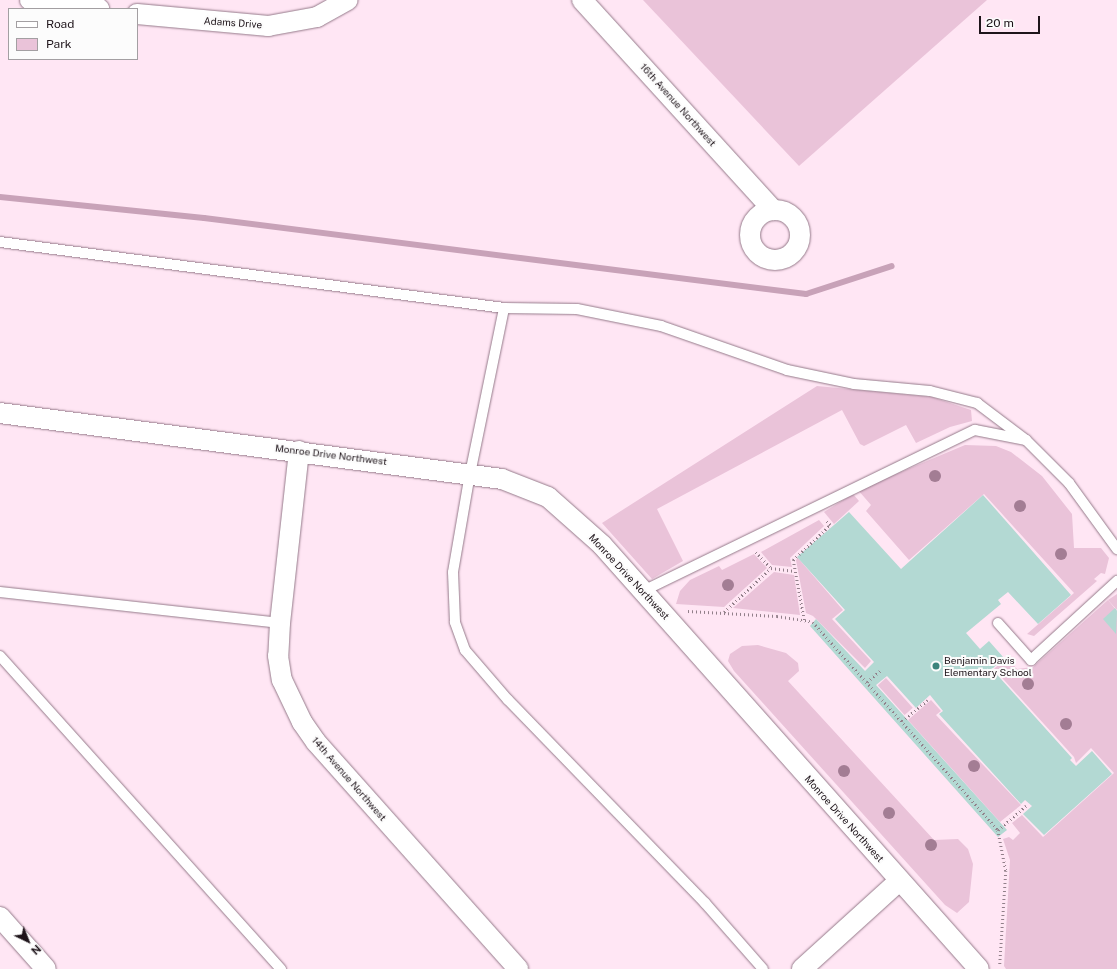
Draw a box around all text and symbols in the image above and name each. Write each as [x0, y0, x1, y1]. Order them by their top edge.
legend [8, 8, 138, 60]
scale bar [981, 8, 1042, 34]
street label: Adams Drive [203, 15, 263, 31]
text: 20 m [986, 16, 1014, 30]
text: Road [46, 17, 74, 31]
text: Park [46, 37, 72, 51]
street label: 16th Avenue Northwest [638, 61, 718, 149]
street label: Monroe Drive Northwest [274, 442, 388, 468]
street label: Monroe Drive Northwest [586, 532, 672, 622]
place label: Benjamin Davis Elementary School [944, 654, 1032, 678]
marker: Benjamin Davis Elementary School [931, 661, 941, 671]
street label: 14th Avenue Northwest [309, 734, 389, 824]
street label: Monroe Drive Northwest [802, 773, 886, 865]
north arrow [8, 921, 48, 961]
text: N [29, 942, 43, 957]

